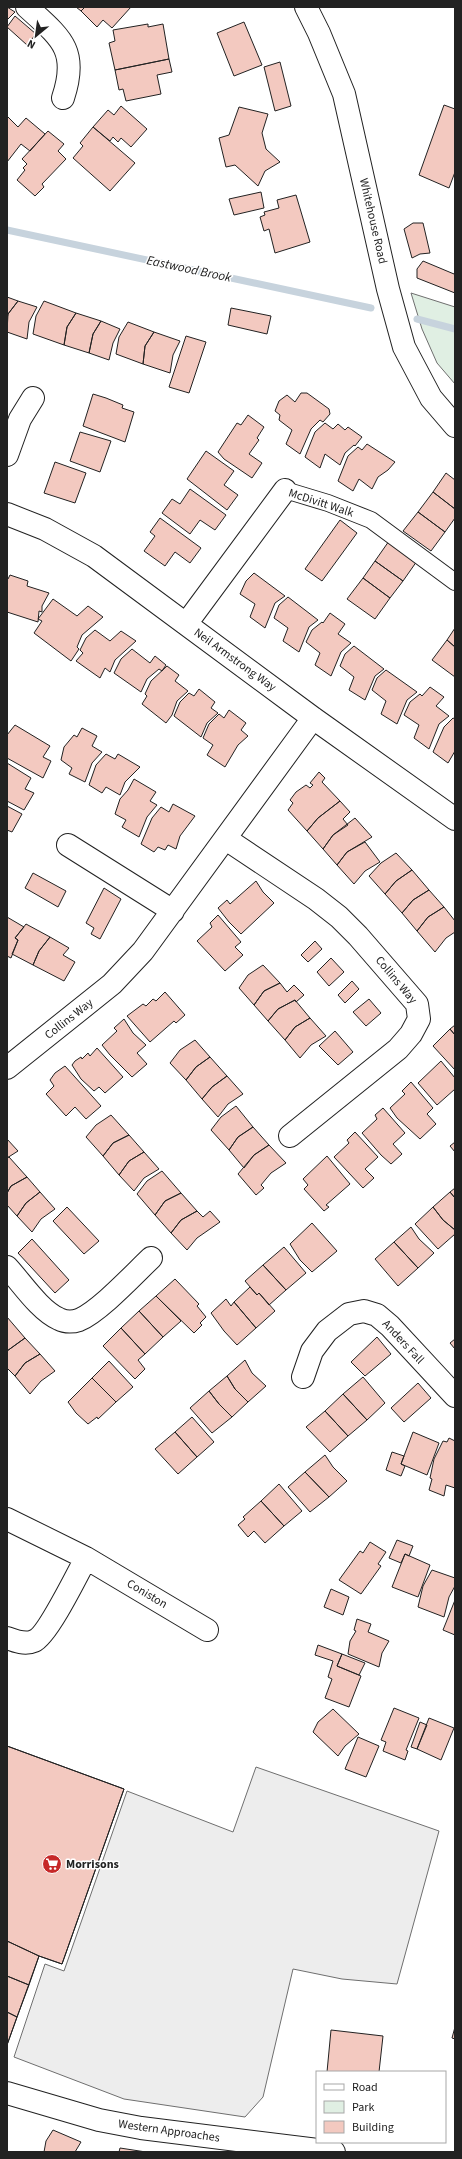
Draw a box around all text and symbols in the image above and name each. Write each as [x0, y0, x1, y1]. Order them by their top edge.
north arrow [16, 16, 56, 56]
text: N [25, 36, 38, 53]
street label: Whitehouse Road [355, 176, 391, 266]
water label: Eastwood Brook [145, 251, 234, 287]
street label: McDivitt Walk [286, 484, 356, 522]
street label: Neil Armstrong Way [190, 624, 280, 696]
street label: Collins Way [371, 953, 421, 1008]
street label: Collins Way [41, 994, 97, 1043]
street label: Anders Fall [378, 1316, 428, 1368]
street label: Coniston [123, 1575, 171, 1613]
supermarket icon: Morrisons [41, 1853, 63, 1875]
place label: Morrisons [66, 1856, 119, 1873]
legend [316, 2071, 446, 2143]
text: Road [352, 2079, 378, 2096]
text: Park [352, 2099, 374, 2116]
street label: Western Approaches [117, 2115, 221, 2147]
text: Building [352, 2119, 394, 2136]

